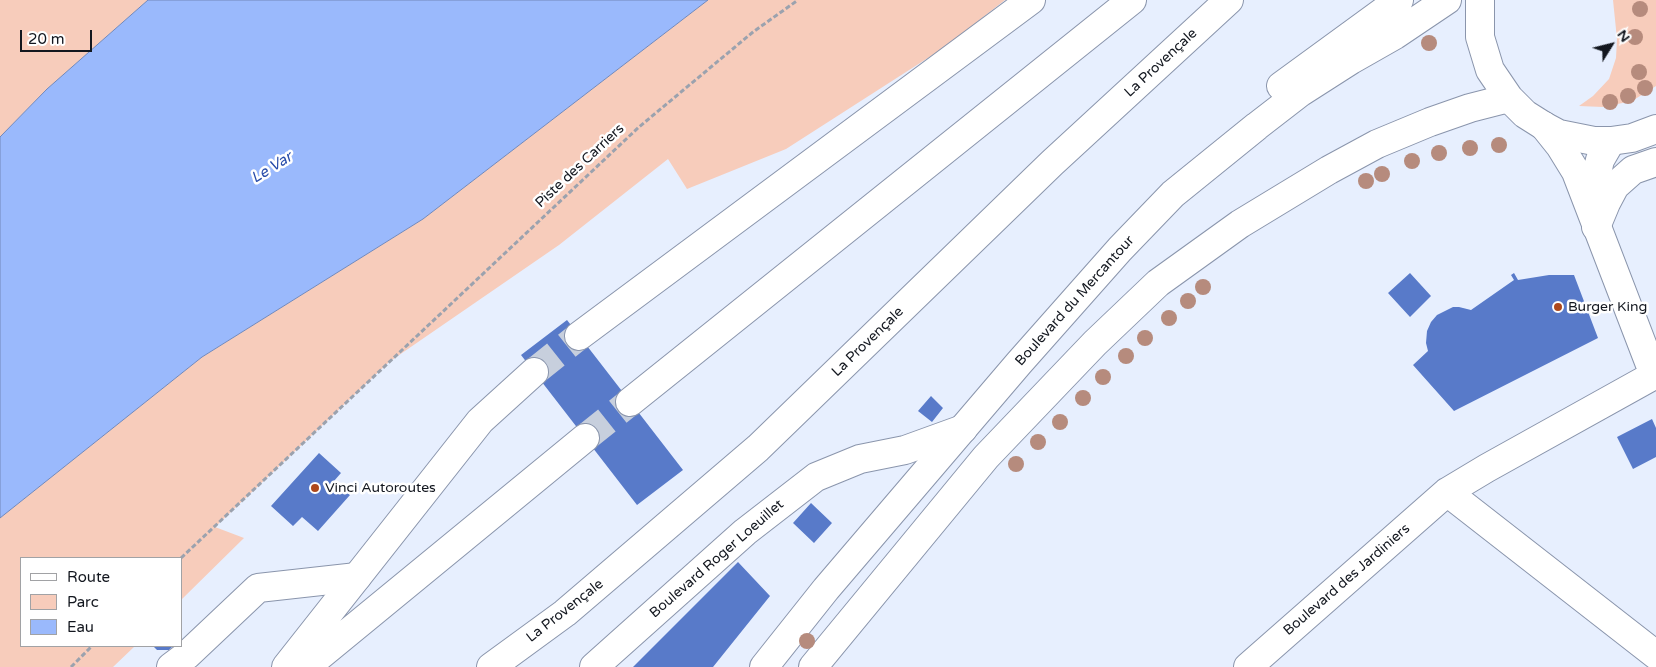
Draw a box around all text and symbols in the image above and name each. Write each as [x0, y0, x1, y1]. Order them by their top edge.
scale bar [22, 20, 95, 52]
north arrow [1586, 20, 1636, 70]
street label: La Provençale [1121, 25, 1201, 101]
text: N [1613, 26, 1634, 45]
text: 20 m [28, 30, 65, 48]
street label: Piste des Carriers [532, 121, 628, 211]
water label: Le Var [248, 149, 296, 187]
street label: Boulevard du Mercantour [1012, 232, 1138, 370]
place label: Burger King [1568, 299, 1647, 315]
marker: Burger King [1552, 301, 1564, 313]
street label: La Provençale [829, 304, 907, 380]
place label: Vinci Autoroutes [325, 480, 436, 496]
marker: Vinci Autoroutes [309, 482, 321, 494]
street label: Boulevard Roger Loeuillet [647, 496, 787, 622]
street label: Boulevard des Jardiniers [1280, 521, 1414, 639]
legend [20, 557, 182, 647]
text: Route [67, 568, 110, 586]
street label: La Provençale [523, 576, 607, 646]
text: Parc [67, 593, 99, 611]
text: Eau [67, 618, 94, 636]

